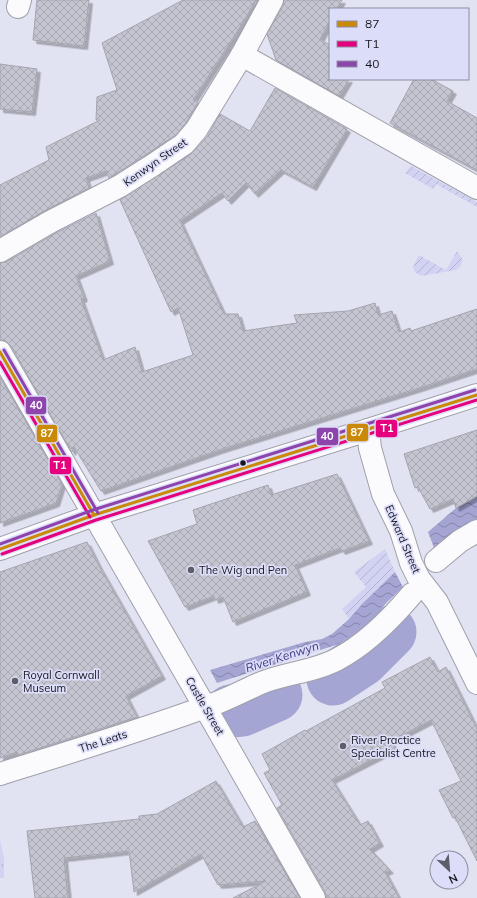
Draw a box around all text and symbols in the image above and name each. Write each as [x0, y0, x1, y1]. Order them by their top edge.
legend [329, 8, 469, 80]
text: 87 [365, 16, 379, 31]
text: T1 [365, 36, 379, 51]
text: 40 [365, 56, 379, 71]
street label: Kenwyn Street [120, 135, 190, 189]
line badge: 40 [25, 396, 47, 415]
text: 40 [29, 398, 43, 412]
line badge: T1 [375, 419, 398, 438]
text: T1 [380, 421, 394, 435]
line badge: 87 [346, 423, 369, 442]
line badge: 87 [36, 424, 58, 443]
text: 87 [350, 425, 364, 439]
text: 87 [40, 426, 54, 440]
line badge: 40 [316, 427, 339, 446]
text: 40 [320, 429, 334, 443]
line badge: T1 [49, 456, 72, 475]
text: T1 [53, 458, 67, 472]
unlabelled marker [238, 458, 248, 468]
street label: Edward Street [382, 503, 424, 575]
place label: The Wig and Pen [199, 563, 287, 577]
marker: The Wig and Pen [186, 565, 196, 575]
water label: River Kenwyn [243, 638, 320, 675]
place label: Royal Cornwall Museum [23, 668, 100, 695]
street label: Castle Street [183, 674, 227, 738]
marker: Royal Cornwall Museum [10, 676, 20, 686]
street label: The Leats [77, 727, 129, 755]
place label: River Practice Specialist Centre [351, 733, 436, 760]
marker: River Practice Specialist Centre [338, 741, 348, 751]
north arrow [429, 850, 469, 890]
text: N [447, 871, 460, 887]

